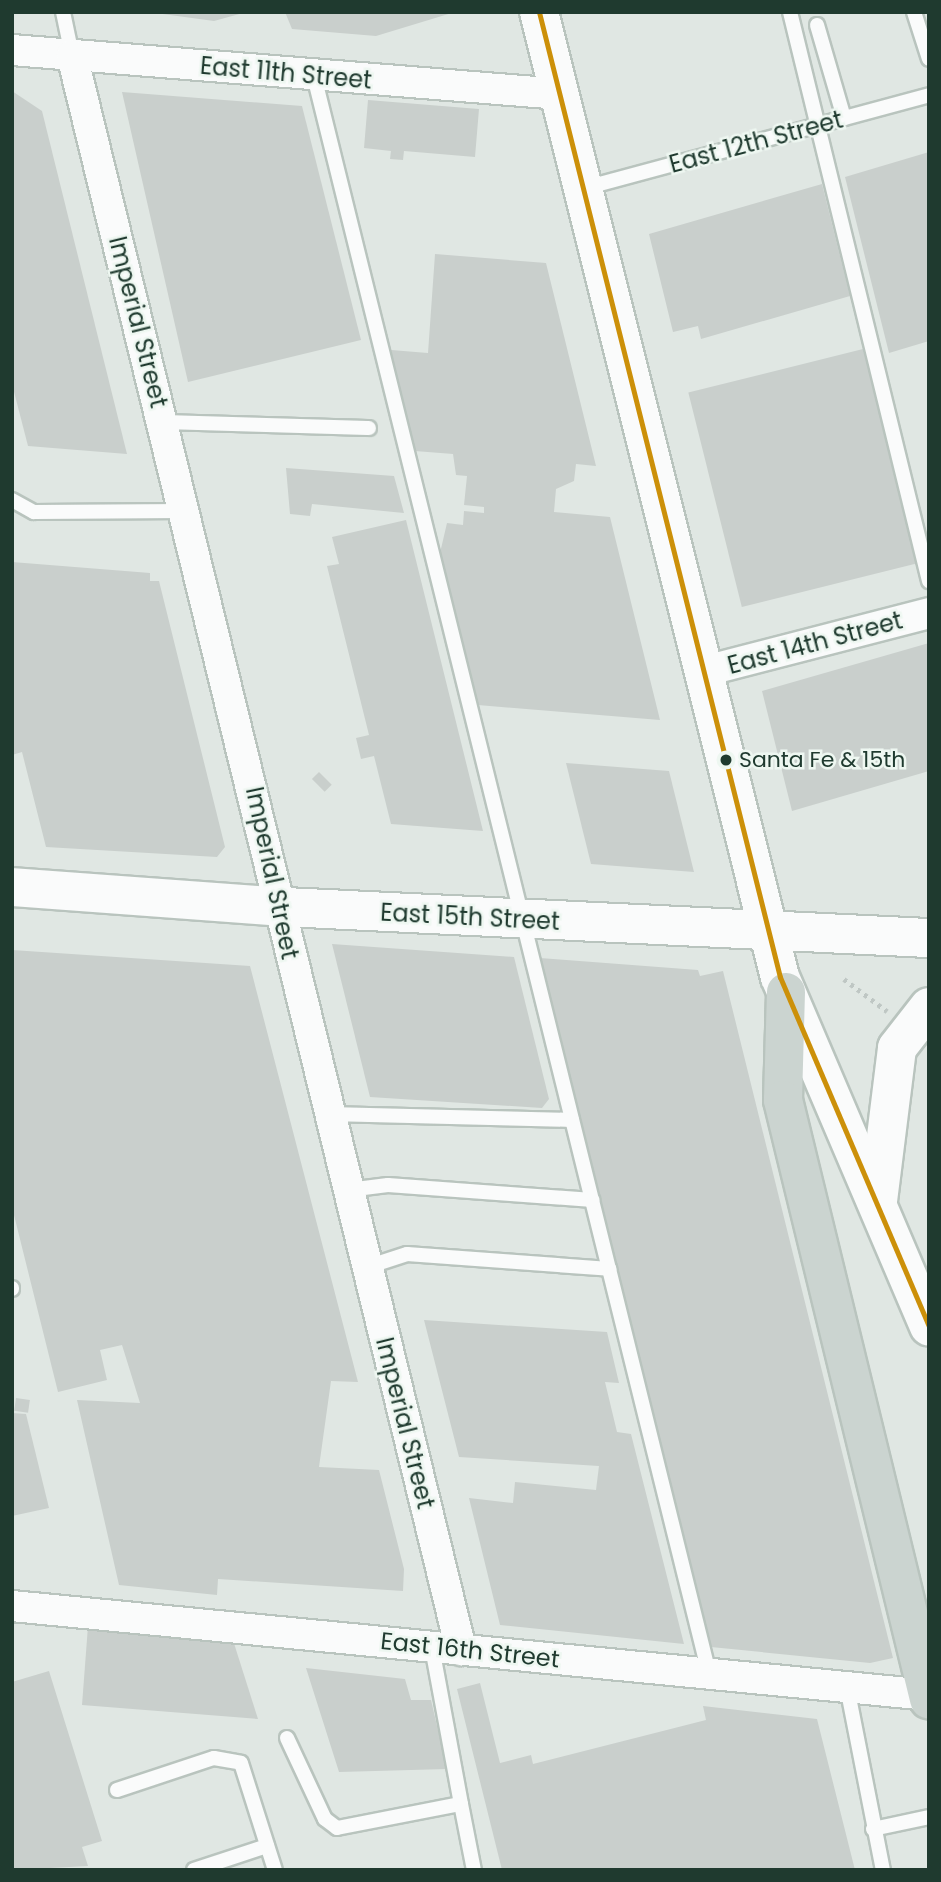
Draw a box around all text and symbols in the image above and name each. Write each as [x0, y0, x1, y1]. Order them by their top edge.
street label: East 11th Street [199, 51, 373, 95]
street label: East 12th Street [666, 105, 846, 179]
street label: Imperial Street [103, 233, 173, 411]
street label: East 14th Street [724, 606, 906, 680]
place label: Santa Fe & 15th [739, 747, 905, 773]
marker: Santa Fe & 15th [719, 753, 733, 767]
street label: Imperial Street [240, 784, 304, 962]
street label: East 15th Street [380, 898, 560, 936]
street label: Imperial Street [370, 1334, 440, 1512]
street label: East 16th Street [379, 1626, 561, 1674]

